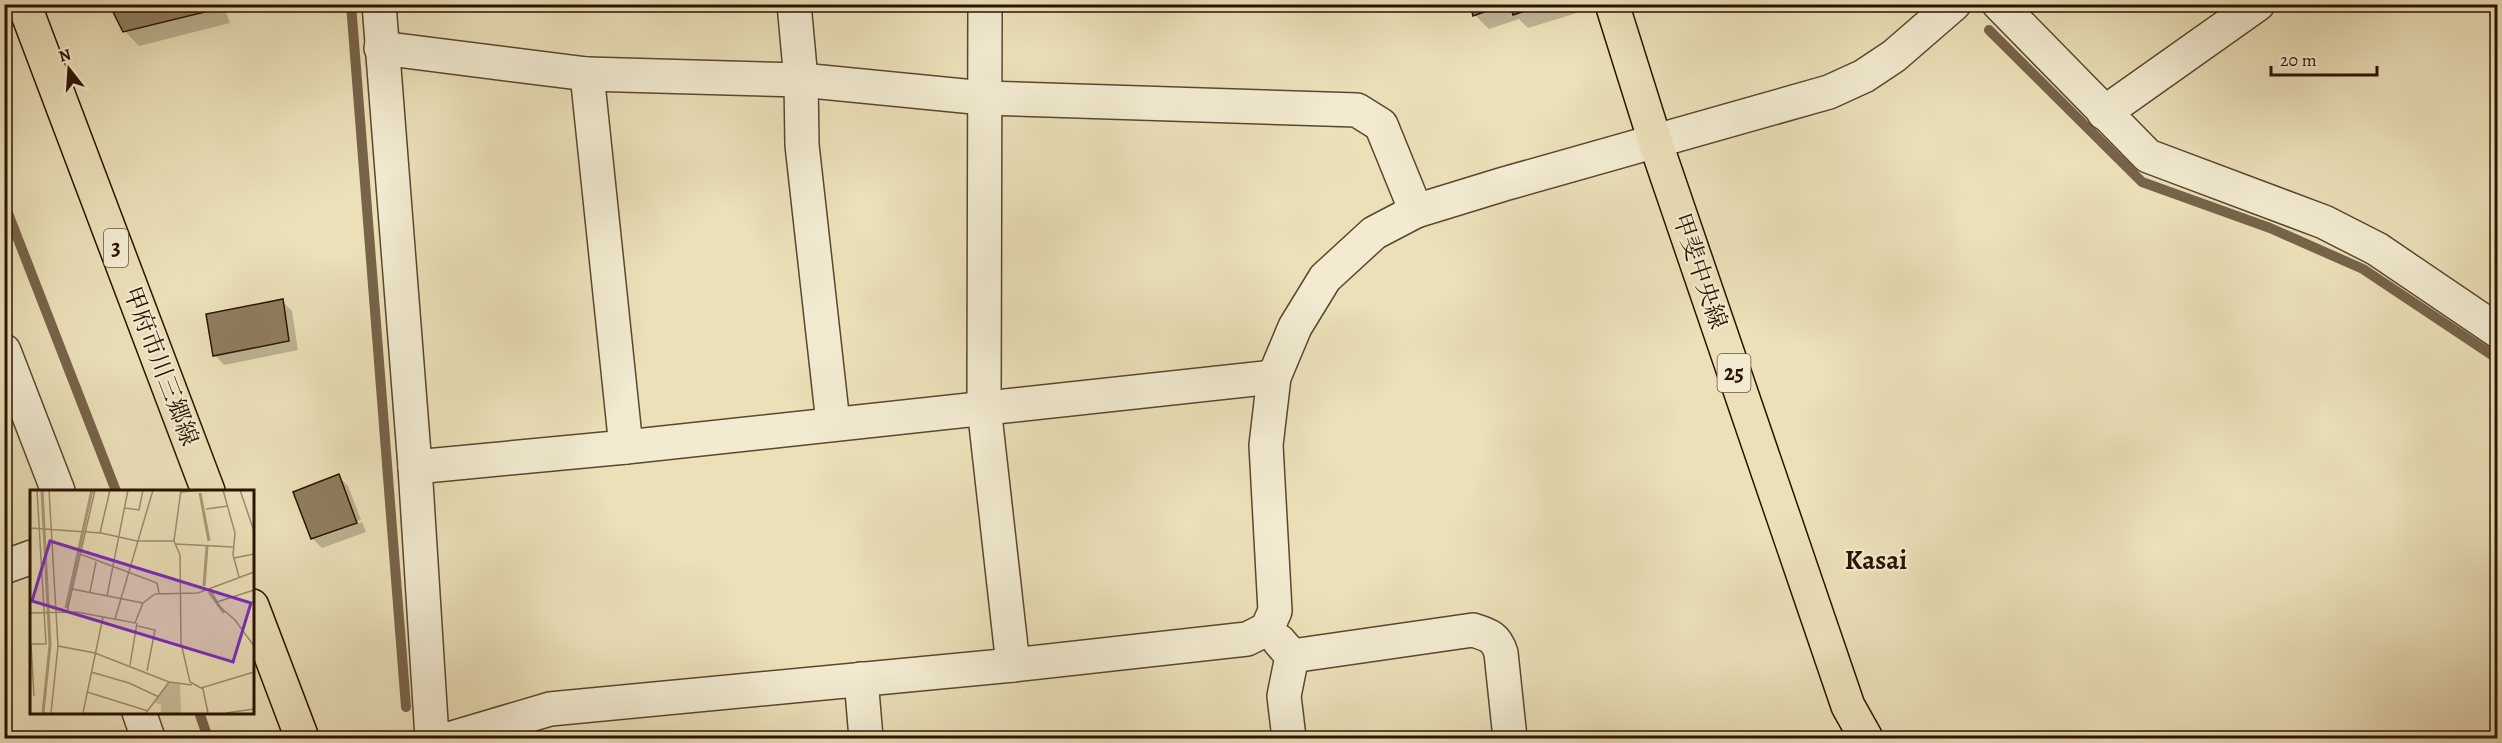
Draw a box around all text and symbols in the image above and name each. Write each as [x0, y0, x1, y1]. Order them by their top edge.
north arrow [39, 39, 99, 99]
scale bar [2271, 39, 2378, 77]
text: N [56, 43, 74, 68]
text: 20 m [2280, 48, 2317, 72]
street label: 甲斐中央線 [1665, 209, 1735, 333]
road number: 3 [104, 229, 128, 267]
street label: 甲府市川三郷線 [116, 282, 206, 450]
road number: 25 [1718, 354, 1750, 392]
inset map [30, 490, 254, 713]
district label: Kasai [1845, 542, 1907, 578]

